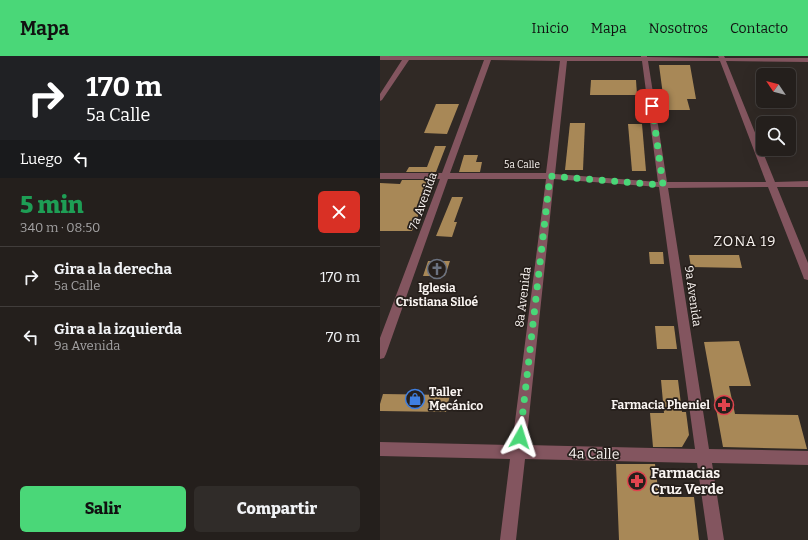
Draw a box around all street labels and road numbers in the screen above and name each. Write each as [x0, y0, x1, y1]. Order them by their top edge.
street label: 5a Calle [504, 159, 540, 171]
street label: 7a Avenida [406, 170, 440, 232]
street label: 8a Avenida [512, 265, 534, 328]
street label: 9a Avenida [682, 265, 704, 328]
street label: 4a Calle [568, 445, 620, 463]

